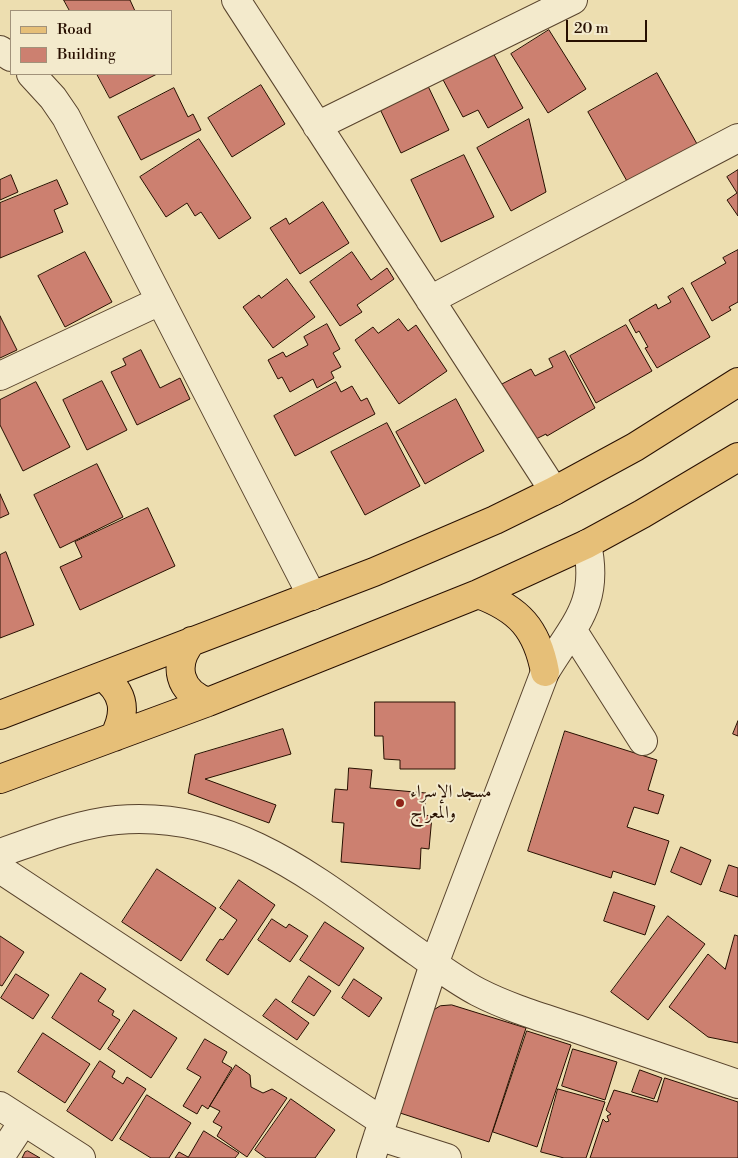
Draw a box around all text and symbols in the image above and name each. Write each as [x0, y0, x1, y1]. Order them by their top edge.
legend [10, 10, 172, 75]
scale bar [568, 10, 649, 42]
text: 20 m [574, 19, 609, 38]
text: Road [57, 20, 92, 39]
text: Building [57, 45, 116, 64]
place label: مسجد الإسراء والمعراج [410, 782, 491, 824]
marker: مسجد الإسراء والمعراج [394, 797, 406, 809]

